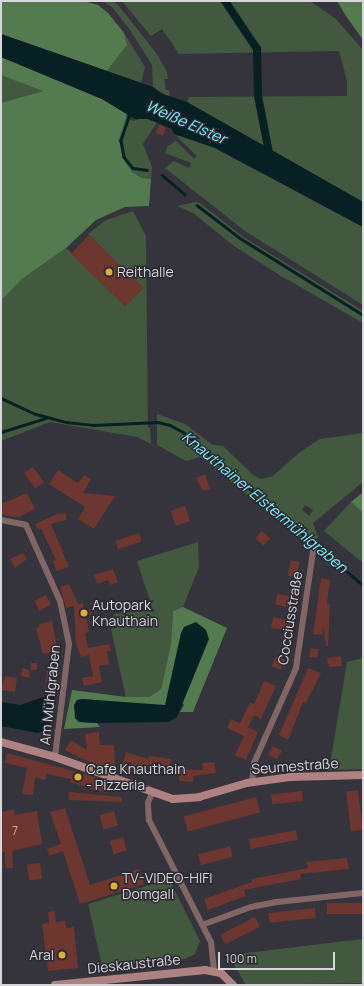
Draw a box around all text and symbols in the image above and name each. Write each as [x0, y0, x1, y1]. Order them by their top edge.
water label: Weiße Elster [143, 96, 229, 148]
place label: Reithalle [117, 264, 174, 280]
marker: Reithalle [104, 267, 114, 277]
water label: Knauthainer Elstermühlgraben [179, 428, 351, 576]
street label: Cocciusstraße [274, 570, 306, 666]
place label: Autopark Knauthain [92, 597, 158, 630]
marker: Autopark Knauthain [79, 608, 89, 618]
street label: Am Mühlgraben [36, 644, 64, 746]
street label: Seumestraße [251, 755, 339, 777]
place label: Cafe Knauthain - Pizzeria [86, 761, 185, 794]
marker: Cafe Knauthain - Pizzeria [73, 772, 83, 782]
house number: 7 [12, 824, 18, 838]
place label: TV-VIDEO-HIFI Domgall [122, 870, 213, 902]
marker: TV-VIDEO-HIFI Domgall [109, 881, 119, 891]
scale bar [220, 944, 337, 970]
place label: Aral [29, 947, 54, 963]
marker: Aral [57, 950, 67, 960]
text: 100 m [225, 950, 257, 967]
street label: Dieskaustraße [87, 951, 181, 977]

